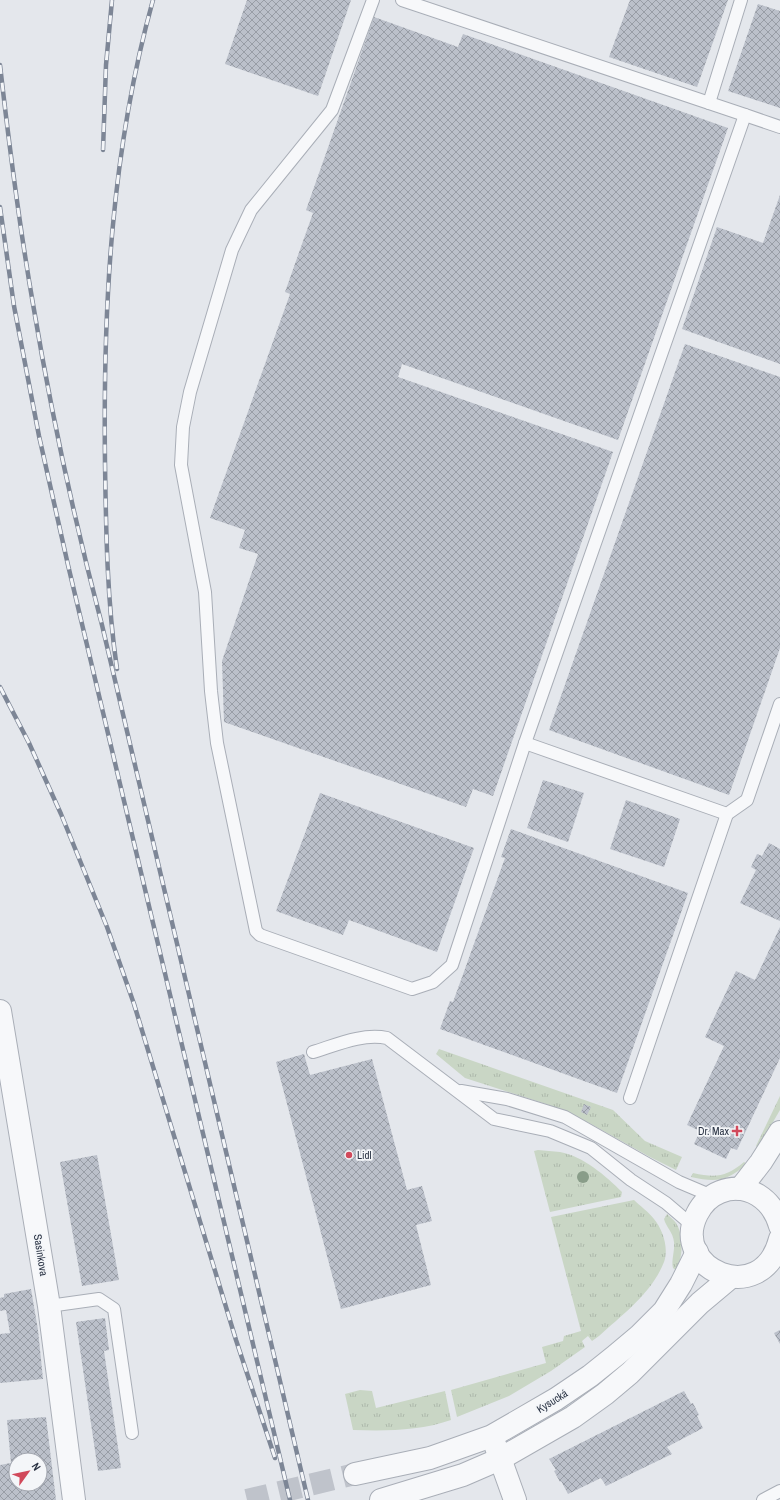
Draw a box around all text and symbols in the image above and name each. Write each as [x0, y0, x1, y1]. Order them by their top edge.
place label: Dr. Max [698, 1124, 729, 1138]
marker: Dr. Max [732, 1126, 742, 1136]
place label: Lidl [357, 1148, 372, 1162]
marker: Lidl [344, 1150, 354, 1160]
street label: Sasinkova [31, 1233, 51, 1277]
street label: Kysucká [534, 1386, 570, 1416]
north arrow [8, 1452, 48, 1492]
text: N [29, 1460, 44, 1473]

